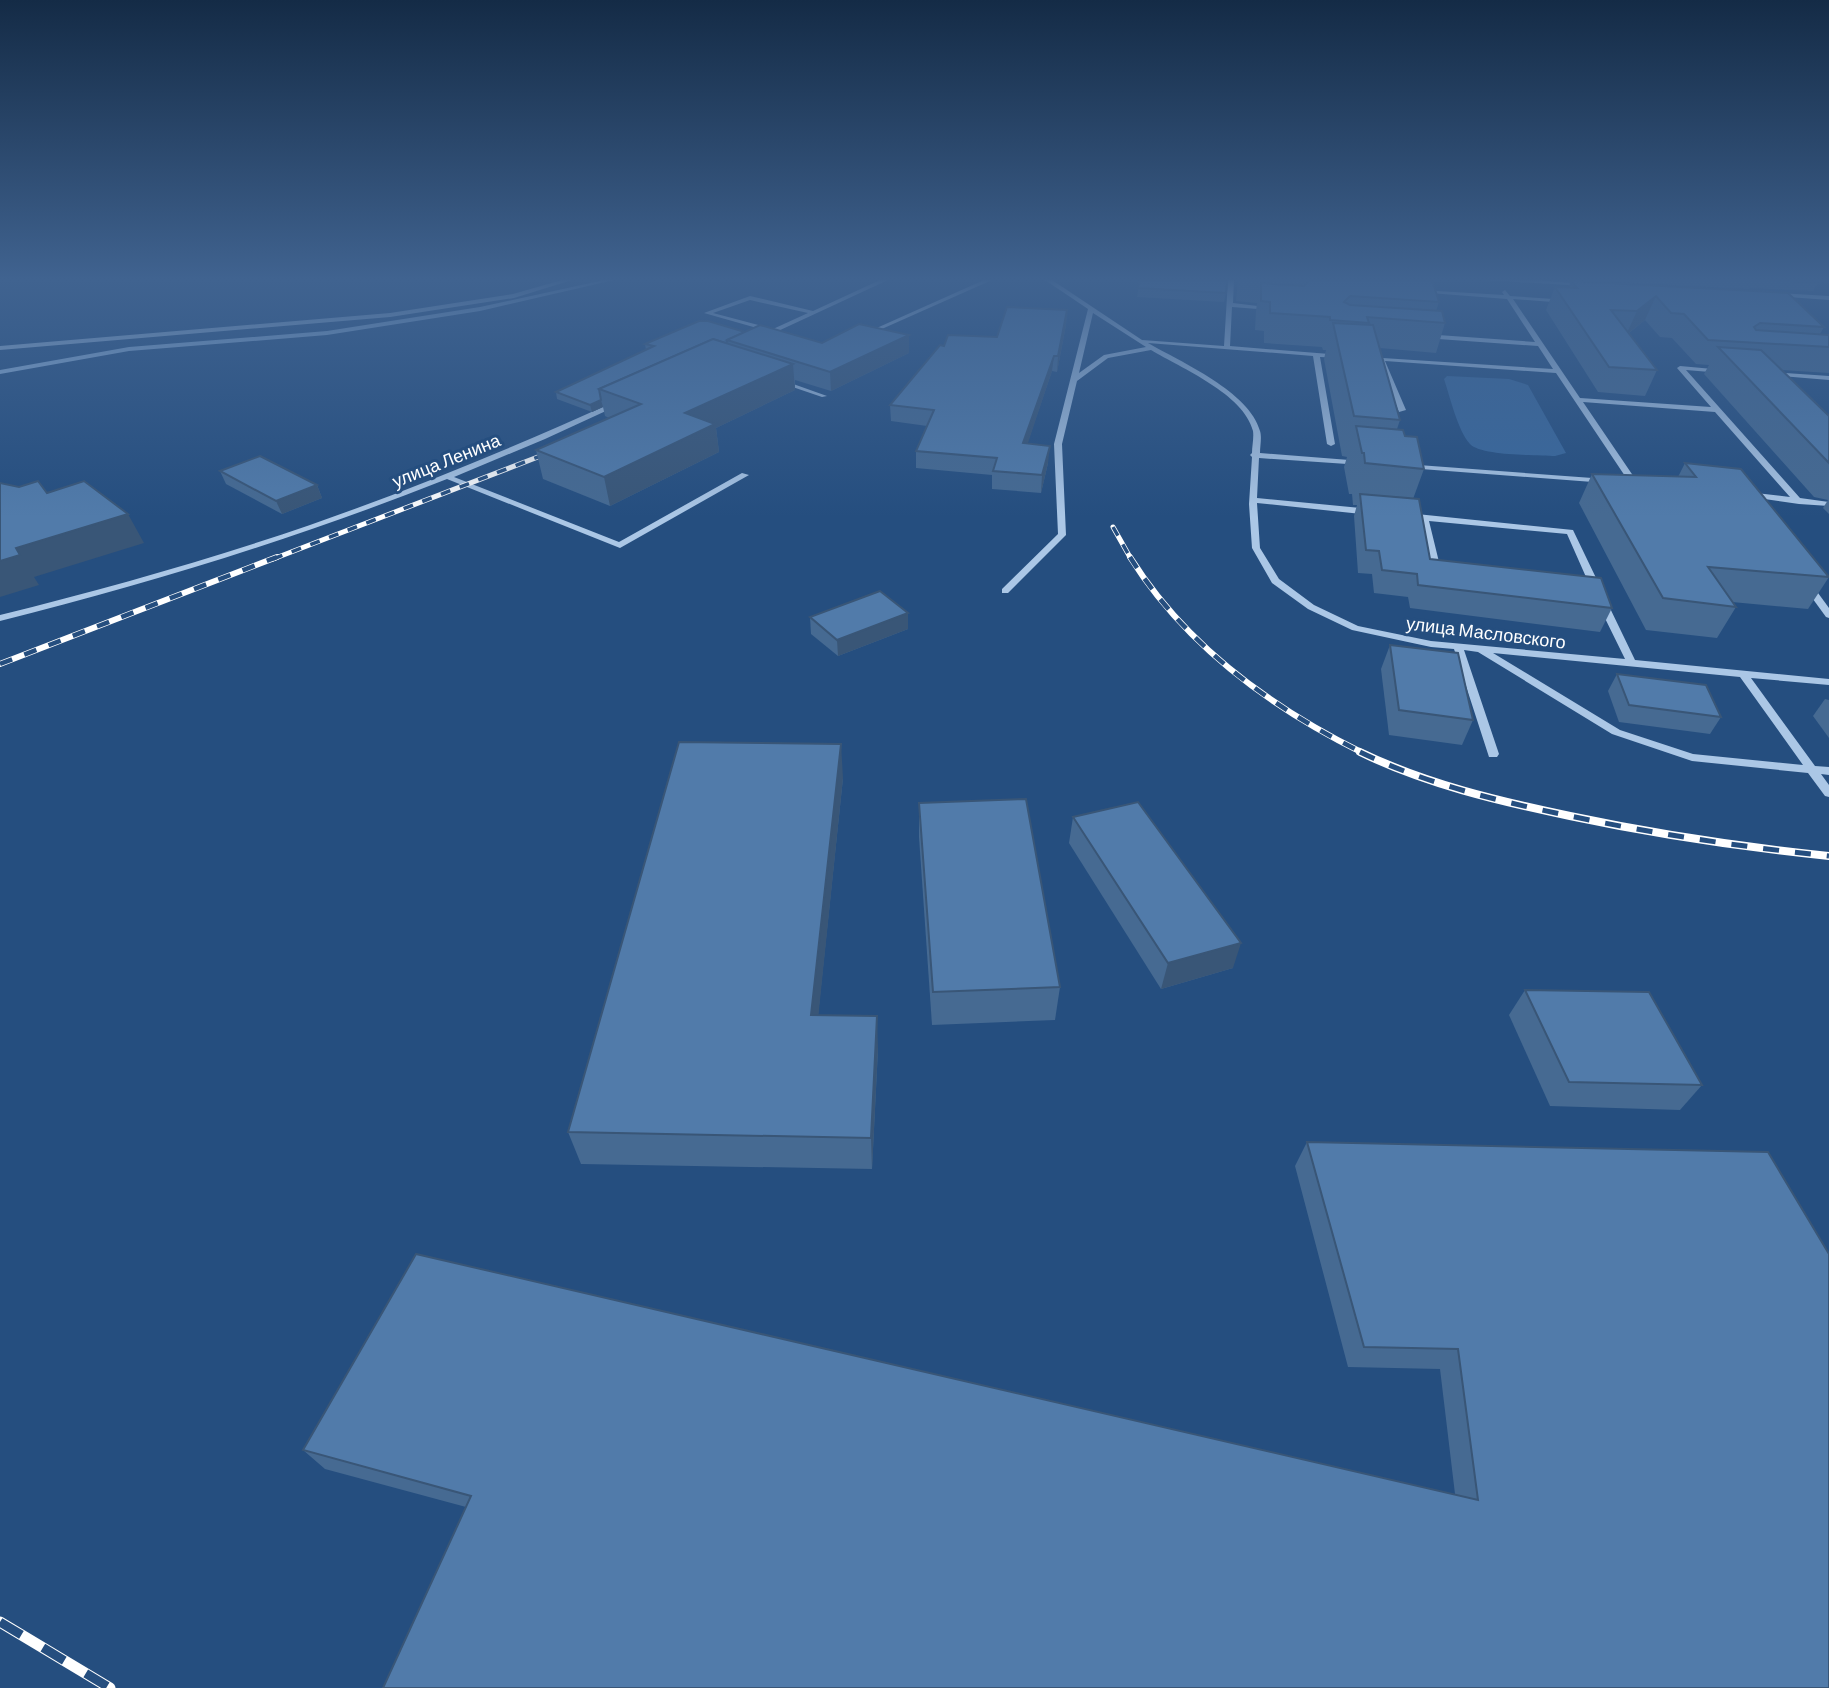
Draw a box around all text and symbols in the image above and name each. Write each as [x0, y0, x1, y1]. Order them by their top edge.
street label: улица Ленина [389, 428, 504, 492]
street label: улица Масловского [1405, 611, 1567, 653]

